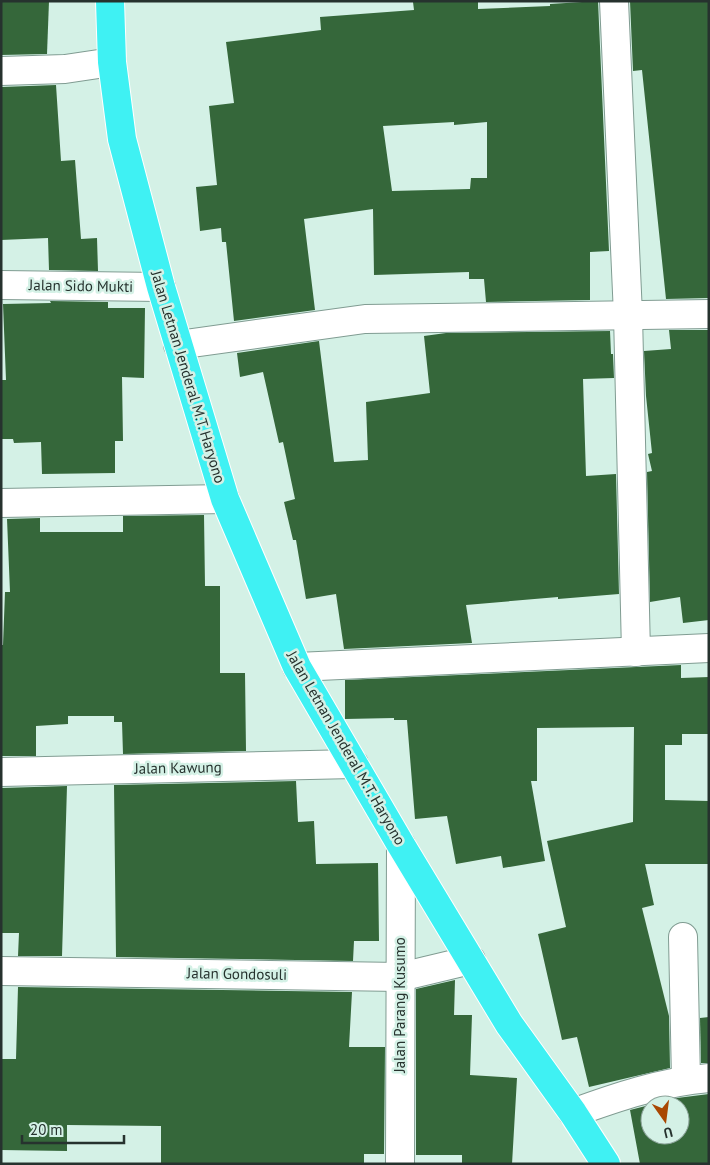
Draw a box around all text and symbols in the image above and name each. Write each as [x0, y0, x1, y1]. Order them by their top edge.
street label: Jalan Letnan Jenderal M.T. Haryono [147, 267, 230, 485]
street label: Jalan Sido Mukti [28, 275, 133, 296]
street label: Jalan Letnan Jenderal M.T. Haryono [282, 646, 410, 848]
street label: Jalan Kawung [133, 757, 222, 778]
street label: Jalan Parang Kusumo [390, 937, 409, 1074]
street label: Jalan Gondosuli [186, 963, 287, 984]
north arrow [640, 1095, 690, 1145]
scale bar [22, 1112, 125, 1144]
text: 20 m [30, 1120, 63, 1139]
text: U [662, 1123, 675, 1142]

